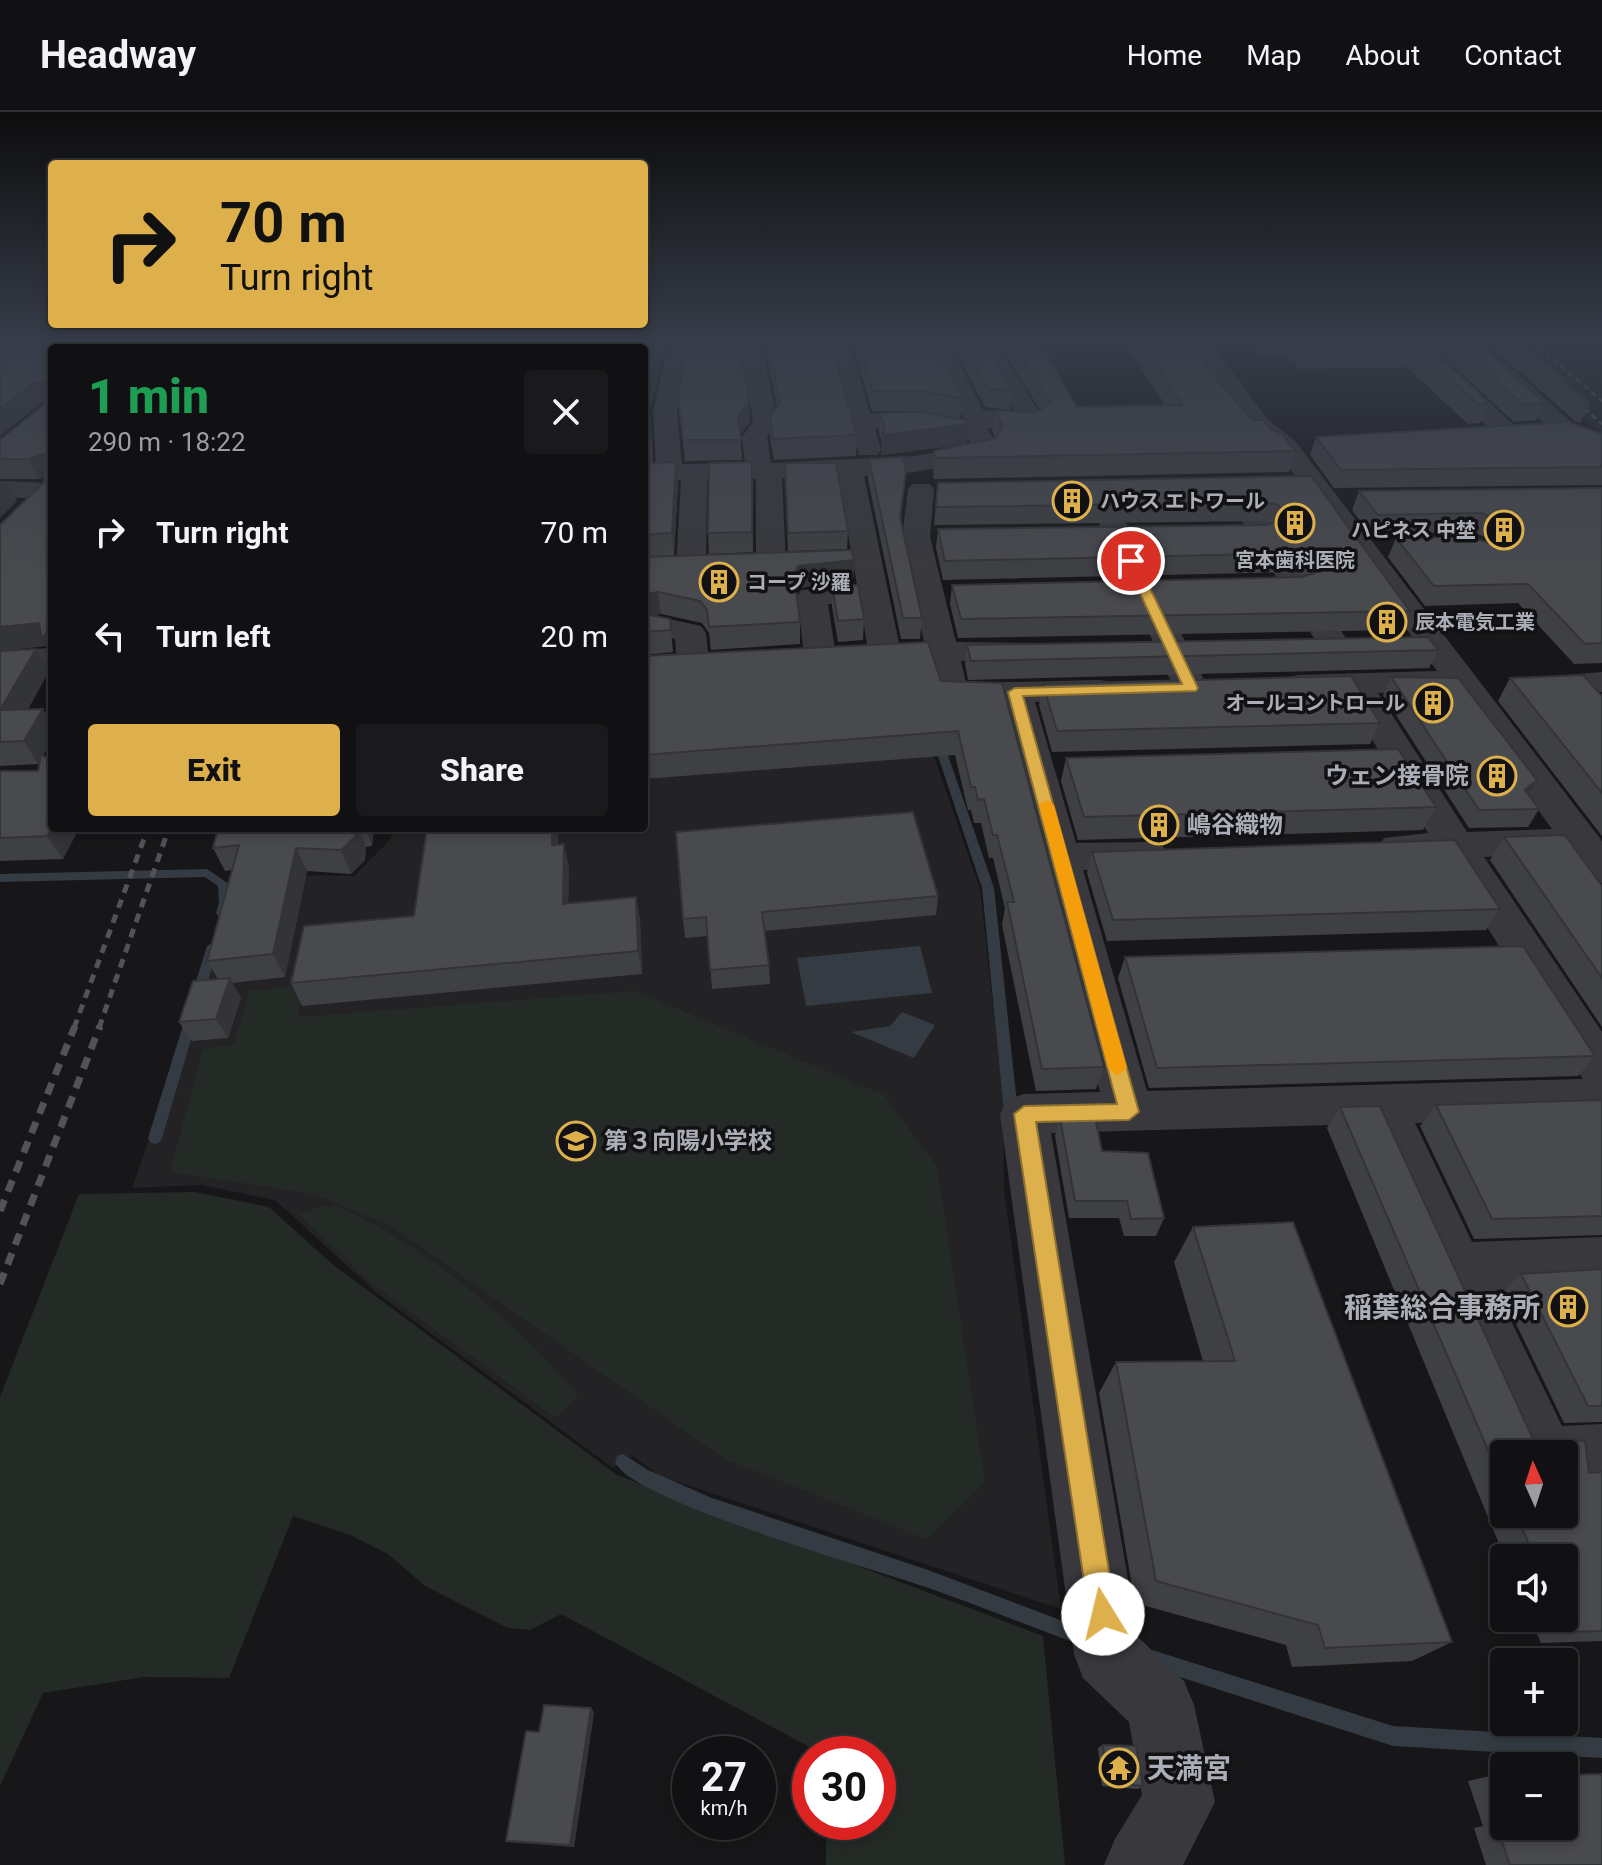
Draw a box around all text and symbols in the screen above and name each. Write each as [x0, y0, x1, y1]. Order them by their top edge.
text: Headway [40, 33, 196, 77]
text: Home [1127, 39, 1202, 72]
text: Map [1246, 39, 1302, 72]
text: About [1346, 39, 1420, 72]
text: Contact [1464, 39, 1562, 72]
text: 70 m [220, 190, 347, 256]
icon: right [88, 192, 192, 296]
text: Turn right [220, 257, 373, 299]
text: 1 min [88, 368, 209, 425]
button: close [524, 370, 608, 454]
text: 290 m · 18:22 [88, 427, 246, 457]
building icon: ハウス エトワール [1051, 480, 1093, 522]
place label: ハウス エトワール [1100, 489, 1265, 513]
building icon: 宮本歯科医院 [1274, 502, 1316, 544]
building icon: ハピネス 中埜 [1483, 509, 1525, 551]
icon: right [88, 510, 132, 554]
text: Turn right [156, 515, 289, 550]
text: 70 m [541, 515, 608, 550]
place label: ハピネス 中埜 [1351, 518, 1476, 542]
pin [1097, 527, 1165, 595]
icon: arrive [1109, 539, 1153, 583]
place label: 宮本歯科医院 [1235, 548, 1355, 572]
building icon: コープ 沙羅 [698, 561, 740, 603]
place label: コープ 沙羅 [747, 570, 851, 594]
building icon: 辰本電気工業 [1366, 601, 1408, 643]
place label: 辰本電気工業 [1415, 610, 1535, 634]
icon: left [88, 614, 132, 658]
text: Turn left [156, 619, 271, 654]
text: 20 m [541, 619, 608, 654]
building icon: オールコントロール [1412, 682, 1454, 724]
place label: オールコントロール [1225, 691, 1405, 715]
button: Exit [88, 724, 340, 816]
button: Share [356, 724, 608, 816]
building icon: ウェン接骨院 [1476, 755, 1518, 797]
place label: ウェン接骨院 [1325, 762, 1469, 790]
building icon: 嶋谷織物 [1138, 804, 1180, 846]
place label: 嶋谷織物 [1187, 811, 1283, 839]
school or university icon: 第３向陽小学校 [555, 1120, 597, 1162]
place label: 第３向陽小学校 [604, 1127, 772, 1155]
building icon: 稲葉総合事務所 [1547, 1286, 1589, 1328]
place label: 稲葉総合事務所 [1344, 1291, 1540, 1324]
north arrow [1490, 1440, 1578, 1528]
map controls [1490, 1440, 1578, 1840]
button: sound [1490, 1544, 1578, 1632]
position arrow [1061, 1572, 1145, 1656]
button: + [1490, 1648, 1578, 1736]
speed limit sign: 30 [792, 1736, 896, 1840]
temple icon: 天満宮 [1098, 1747, 1140, 1789]
place label: 天満宮 [1147, 1752, 1231, 1785]
button: − [1490, 1752, 1578, 1840]
text: 27 [701, 1754, 747, 1801]
text: km/h [701, 1796, 747, 1820]

